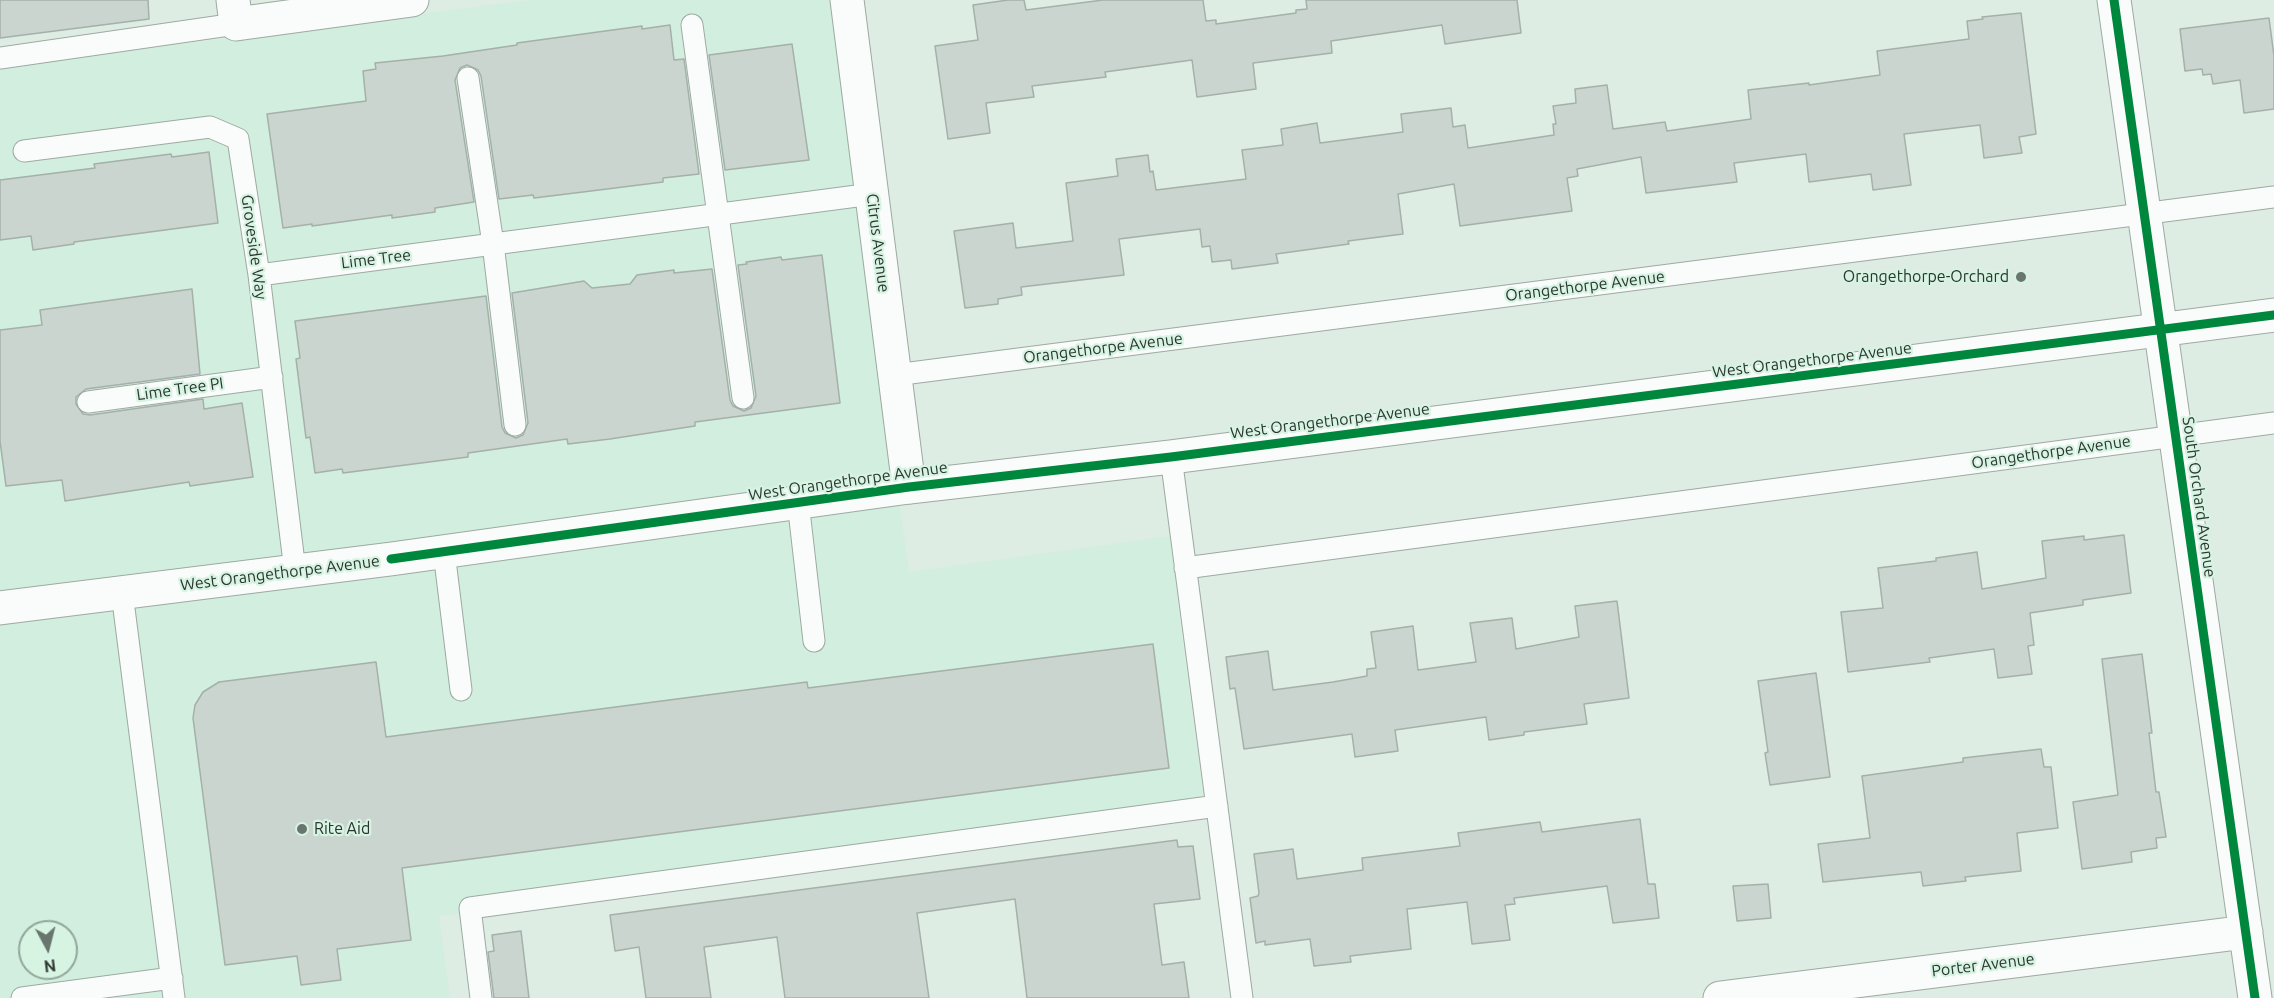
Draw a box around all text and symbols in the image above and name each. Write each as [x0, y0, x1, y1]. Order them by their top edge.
street label: Citrus Avenue [862, 192, 894, 294]
street label: Groveside Way [237, 193, 271, 301]
street label: Lime Tree [340, 245, 412, 273]
street label: Orangethorpe Avenue [1504, 267, 1666, 305]
place label: Orangethorpe-Orchard [1843, 267, 2009, 287]
marker: Orangethorpe-Orchard [2014, 270, 2028, 284]
street label: Orangethorpe Avenue [1022, 329, 1184, 367]
street label: West Orangethorpe Avenue [1711, 338, 1913, 382]
street label: Lime Tree PI [135, 373, 225, 405]
street label: West Orangethorpe Avenue [1229, 399, 1431, 443]
street label: South Orchard Avenue [2178, 415, 2220, 579]
street label: Orangethorpe Avenue [1970, 431, 2132, 473]
street label: West Orangethorpe Avenue [747, 458, 949, 504]
street label: West Orangethorpe Avenue [179, 551, 381, 595]
place label: Rite Aid [314, 819, 370, 839]
marker: Rite Aid [295, 822, 309, 836]
north arrow [18, 920, 78, 980]
street label: Porter Avenue [1930, 949, 2036, 981]
text: N [43, 956, 57, 976]

